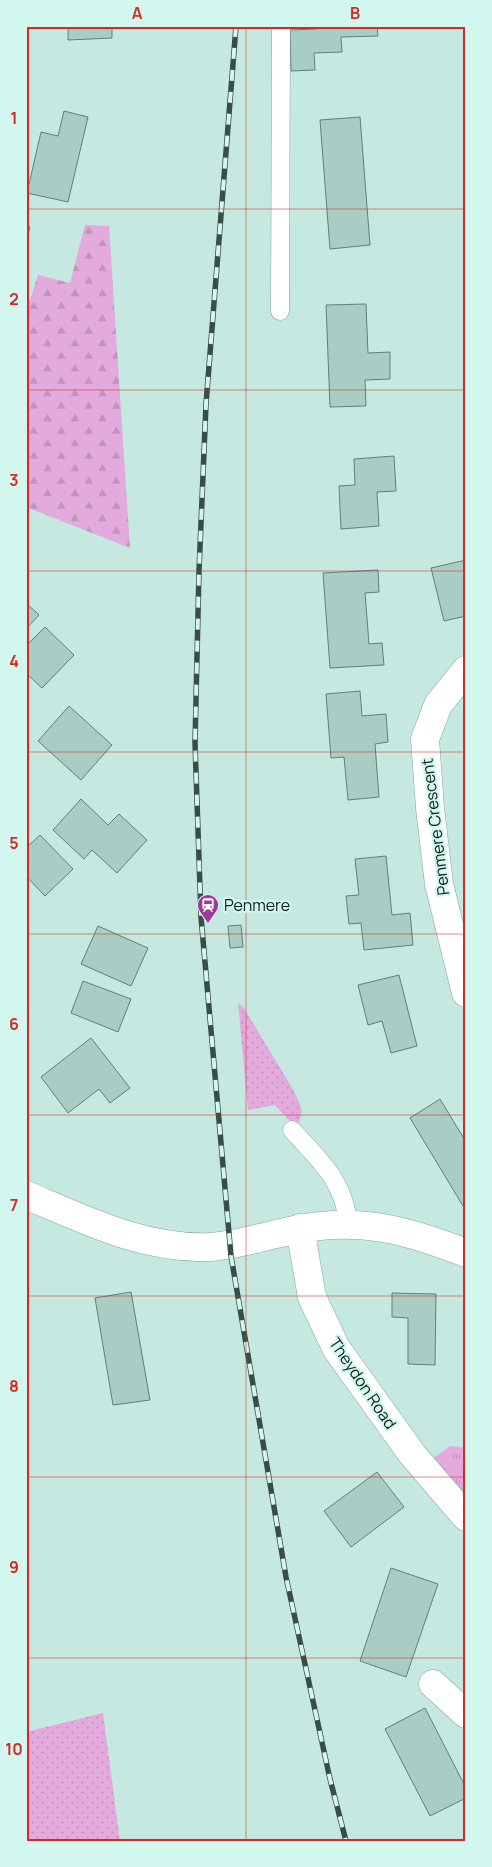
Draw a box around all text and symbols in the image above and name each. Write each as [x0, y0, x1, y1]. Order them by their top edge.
text: A [132, 2, 143, 24]
text: B [350, 2, 360, 24]
text: 1 [10, 107, 18, 129]
text: 2 [9, 288, 19, 310]
text: 3 [9, 469, 19, 491]
text: 4 [9, 650, 19, 672]
street label: Penmere Crescent [416, 757, 454, 897]
text: 5 [9, 832, 19, 854]
station icon: Penmere [196, 893, 220, 924]
place label: Penmere [224, 894, 290, 916]
text: 6 [9, 1013, 19, 1035]
text: 7 [10, 1194, 18, 1216]
street label: Theydon Road [324, 1333, 402, 1433]
text: 8 [9, 1375, 19, 1397]
text: 9 [9, 1556, 19, 1578]
text: 10 [5, 1738, 23, 1760]

